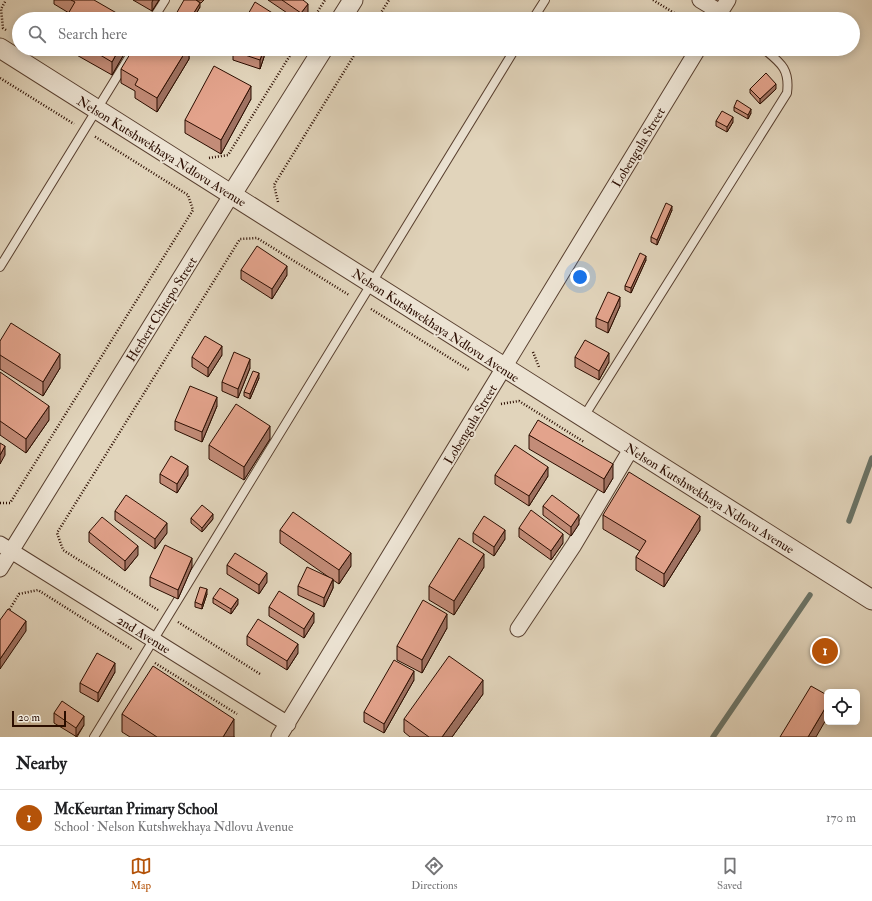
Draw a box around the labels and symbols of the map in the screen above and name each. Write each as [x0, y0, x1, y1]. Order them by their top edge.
street label: Nelson Kutshwekhaya Ndlovu Avenue [73, 93, 249, 212]
street label: Lobengula Street [609, 105, 669, 190]
street label: Herbert Chitepo Street [123, 254, 201, 365]
street label: Nelson Kutshwekhaya Ndlovu Avenue [348, 266, 523, 387]
your location [570, 267, 590, 287]
street label: Lobengula Street [441, 382, 501, 467]
street label: Nelson Kutshwekhaya Ndlovu Avenue [621, 440, 797, 559]
street label: 2nd Avenue [114, 612, 174, 658]
pin: 1 [812, 636, 838, 666]
scale bar [12, 709, 66, 728]

